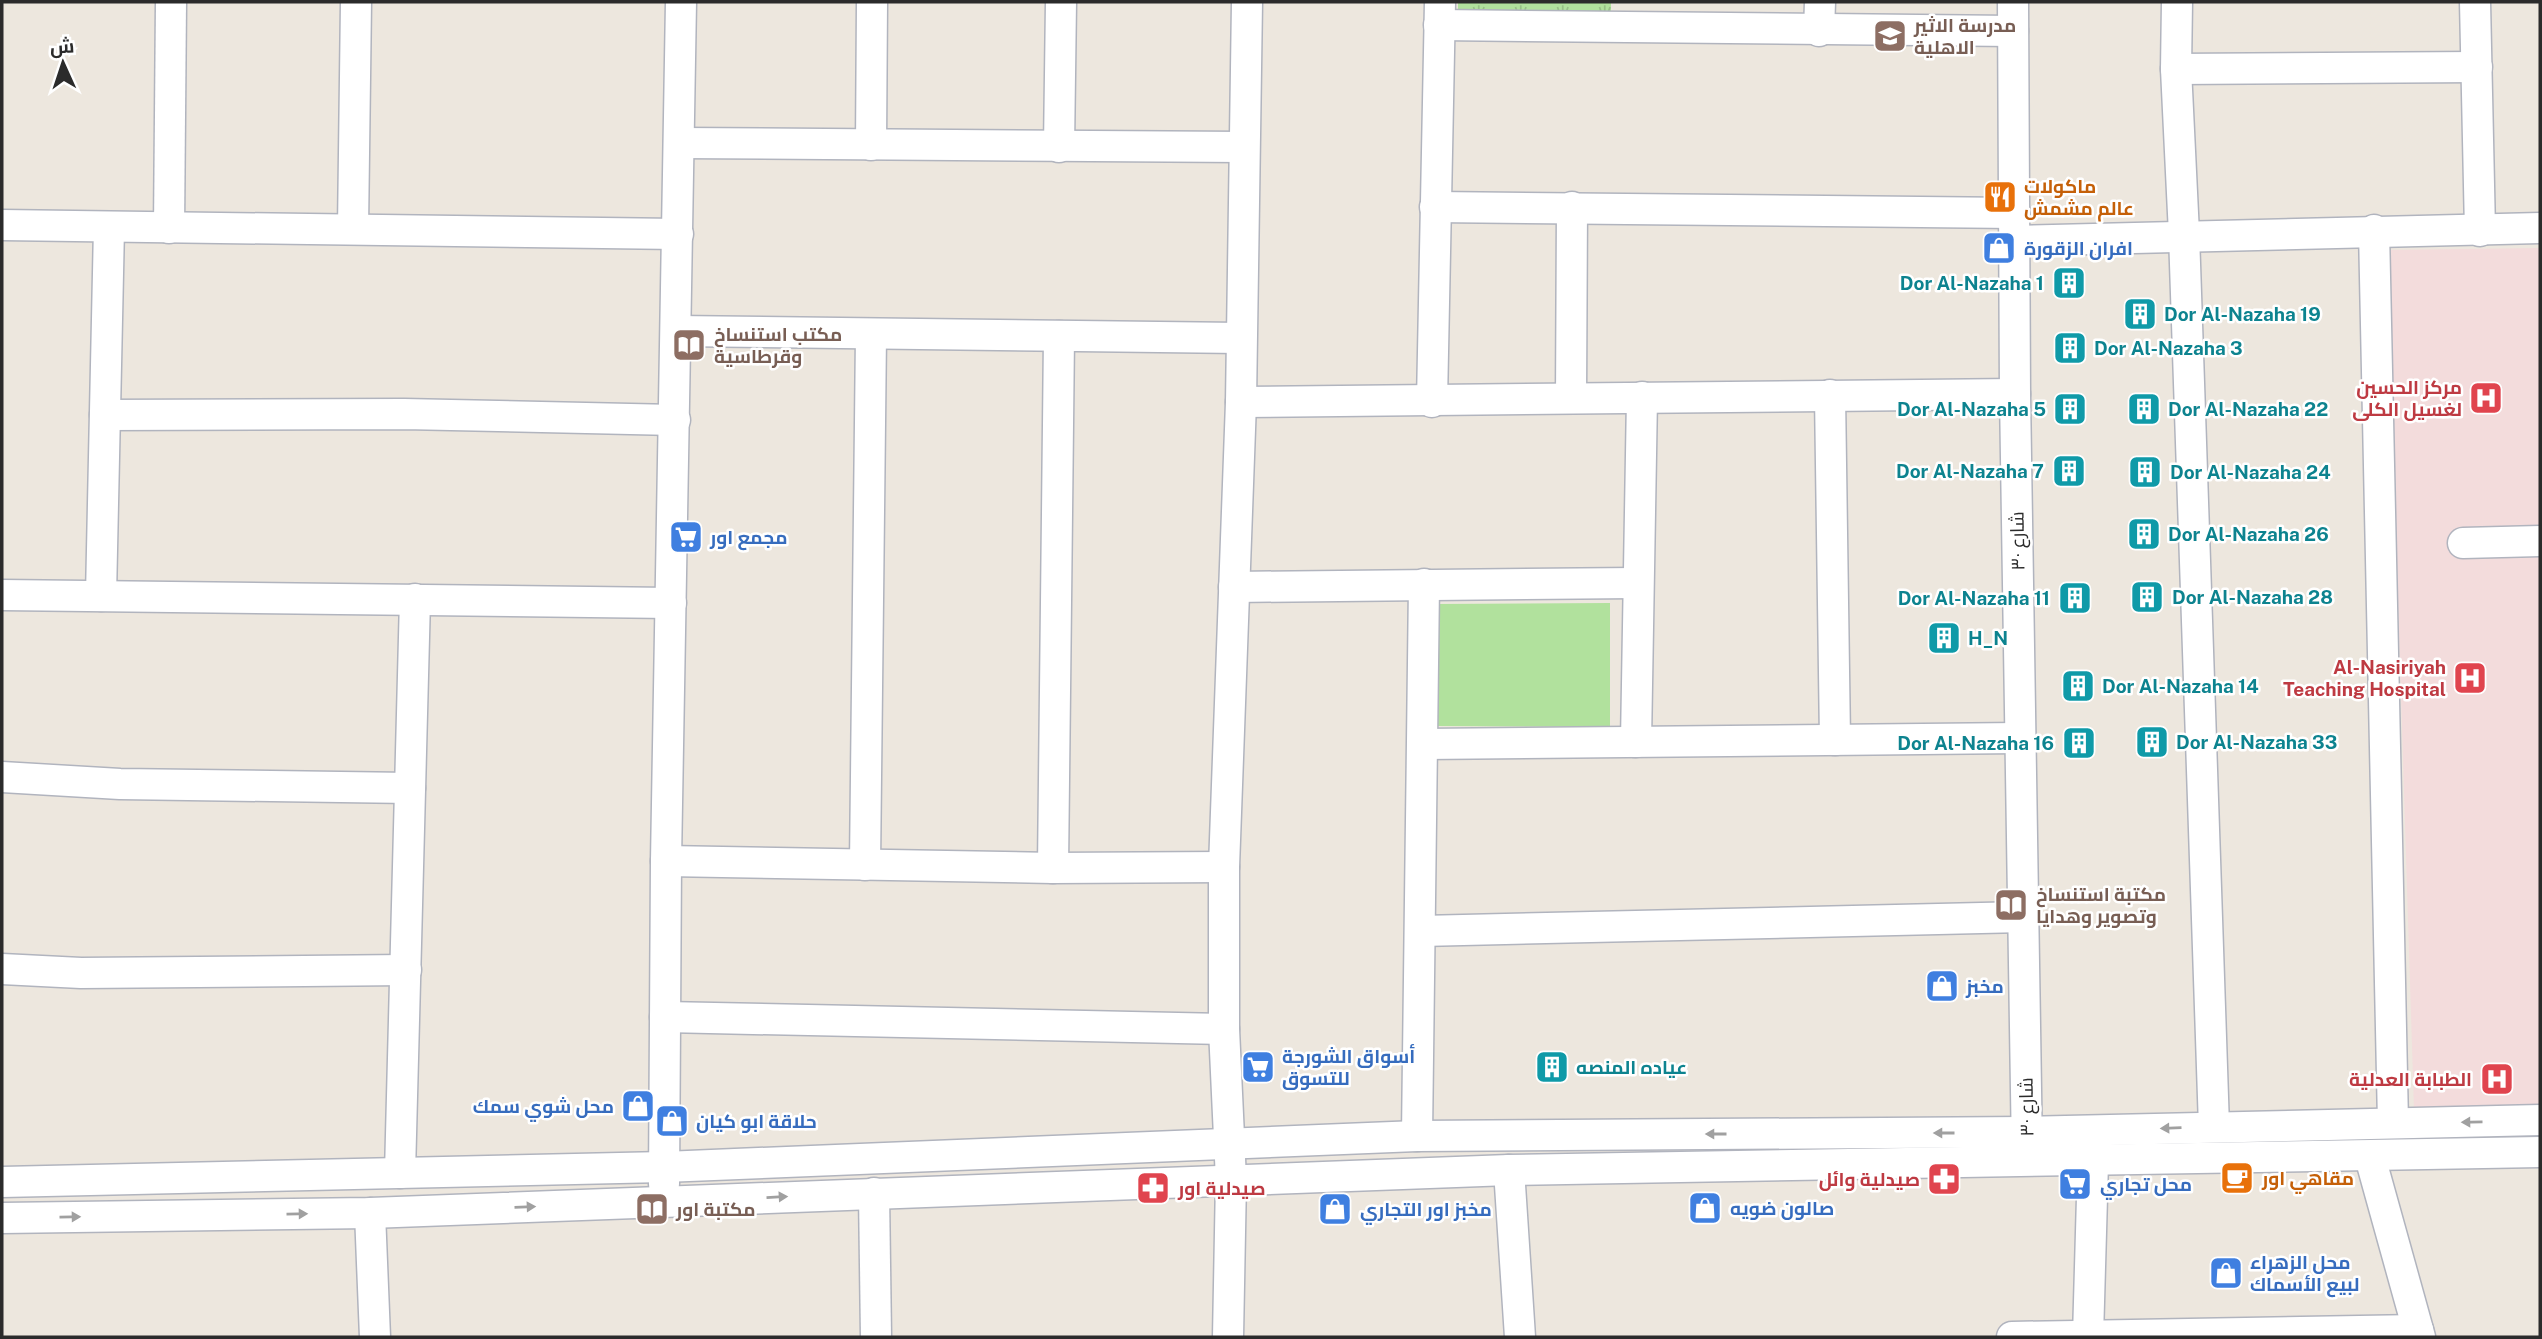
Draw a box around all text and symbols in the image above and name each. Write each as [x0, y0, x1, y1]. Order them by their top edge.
place label: مدرسة الاثير الاهلية [1913, 14, 2016, 58]
school or university icon: مدرسة الاثير الاهلية [1871, 17, 1909, 55]
north arrow [28, 28, 98, 98]
text: ش [49, 34, 75, 59]
place label: ماكولات عالم مشمش [2024, 175, 2134, 222]
restaurant icon: ماكولات عالم مشمش [1981, 178, 2019, 216]
shop icon: افران الزقورة [1980, 229, 2018, 267]
place label: افران الزقورة [2024, 237, 2133, 260]
building icon: Dor Al-Nazaha 1 [2050, 264, 2088, 302]
place label: Dor Al-Nazaha 1 [1900, 272, 2044, 294]
building icon: Dor Al-Nazaha 19 [2121, 295, 2159, 333]
place label: Dor Al-Nazaha 19 [2164, 303, 2321, 325]
place label: مكتب استنساخ وقرطاسية [714, 323, 842, 368]
library icon: مكتب استنساخ وقرطاسية [670, 326, 708, 364]
building icon: Dor Al-Nazaha 3 [2051, 329, 2089, 367]
place label: Dor Al-Nazaha 3 [2094, 337, 2243, 359]
place label: مركز الحسين لغسيل الكلى [2352, 376, 2462, 421]
hospital icon: مركز الحسين لغسيل الكلى [2467, 379, 2505, 417]
building icon: Dor Al-Nazaha 5 [2051, 390, 2089, 428]
building icon: Dor Al-Nazaha 22 [2125, 390, 2163, 428]
place label: Dor Al-Nazaha 5 [1897, 398, 2046, 420]
place label: Dor Al-Nazaha 22 [2168, 398, 2328, 420]
building icon: Dor Al-Nazaha 7 [2050, 452, 2088, 490]
building icon: Dor Al-Nazaha 24 [2126, 453, 2164, 491]
place label: Dor Al-Nazaha 7 [1896, 460, 2044, 482]
place label: Dor Al-Nazaha 24 [2170, 461, 2331, 483]
street label: شارع ٣٠ [2005, 511, 2032, 571]
building icon: Dor Al-Nazaha 26 [2125, 515, 2163, 553]
supermarket icon: مجمع اور [667, 518, 705, 556]
place label: Dor Al-Nazaha 26 [2168, 523, 2329, 545]
place label: مجمع اور [709, 526, 788, 551]
building icon: Dor Al-Nazaha 28 [2128, 578, 2166, 616]
building icon: Dor Al-Nazaha 11 [2056, 579, 2094, 617]
place label: Dor Al-Nazaha 28 [2172, 586, 2333, 608]
place label: Dor Al-Nazaha 11 [1898, 587, 2050, 609]
building icon: H_N [1925, 619, 1963, 657]
place label: H_N [1968, 627, 2008, 649]
place label: Al-Nasiriyah Teaching Hospital [2283, 656, 2446, 700]
hospital icon: Al-Nasiriyah Teaching Hospital [2451, 659, 2489, 697]
building icon: Dor Al-Nazaha 14 [2059, 667, 2097, 705]
place label: Dor Al-Nazaha 14 [2102, 675, 2259, 697]
building icon: Dor Al-Nazaha 33 [2133, 723, 2171, 761]
building icon: Dor Al-Nazaha 16 [2060, 724, 2098, 762]
place label: Dor Al-Nazaha 33 [2176, 731, 2337, 753]
place label: Dor Al-Nazaha 16 [1897, 732, 2054, 754]
place label: مكتبة استنساخ وتصوير وهدايا [2036, 883, 2166, 928]
library icon: مكتبة استنساخ وتصوير وهدايا [1992, 886, 2030, 924]
shop icon: مخبز [1923, 967, 1961, 1005]
place label: مخبز [1965, 975, 2004, 998]
place label: أسواق الشورجة للتسوق [1282, 1043, 1415, 1090]
supermarket icon: أسواق الشورجة للتسوق [1239, 1048, 1277, 1086]
building icon: عياده المنصه [1533, 1048, 1571, 1086]
place label: عياده المنصه [1576, 1056, 1687, 1078]
hospital icon: الطبابة العدلية [2478, 1060, 2516, 1098]
place label: الطبابة العدلية [2349, 1068, 2472, 1090]
street label: شارع ٣٠ [2014, 1077, 2041, 1137]
shop icon: محل شوي سمك [619, 1087, 657, 1125]
place label: محل شوي سمك [473, 1095, 614, 1122]
shop icon: حلاقة ابو كيان [653, 1102, 691, 1140]
place label: حلاقة ابو كيان [696, 1110, 817, 1133]
one-way arrow [2461, 1116, 2483, 1127]
one-way arrow [2160, 1122, 2182, 1134]
one-way arrow [1932, 1127, 1954, 1139]
one-way arrow [1705, 1128, 1727, 1140]
cafe icon: مقاهي اور [2218, 1159, 2256, 1197]
pharmacy icon: صيدلية وائل [1925, 1160, 1963, 1198]
supermarket icon: محل تجاري [2056, 1165, 2094, 1203]
place label: مقاهي اور [2261, 1167, 2354, 1194]
place label: صيدلية وائل [1819, 1168, 1920, 1191]
pharmacy icon: صيدلية اور [1134, 1169, 1172, 1207]
place label: محل تجاري [2100, 1173, 2192, 1200]
place label: صيدلية اور [1177, 1177, 1266, 1200]
shop icon: صالون ضويه [1686, 1189, 1724, 1227]
library icon: مكتبة اور [633, 1190, 671, 1228]
shop icon: مخبز اور التجاري [1316, 1190, 1354, 1228]
one-way arrow [766, 1192, 788, 1203]
place label: صالون ضويه [1730, 1197, 1834, 1220]
place label: مكتبة اور [675, 1198, 755, 1221]
place label: مخبز اور التجاري [1360, 1198, 1492, 1225]
one-way arrow [514, 1202, 536, 1213]
one-way arrow [287, 1208, 309, 1220]
one-way arrow [59, 1211, 81, 1223]
place label: محل الزهراء لبيع الأسماك [2250, 1251, 2359, 1298]
shop icon: محل الزهراء لبيع الأسماك [2207, 1254, 2245, 1292]

